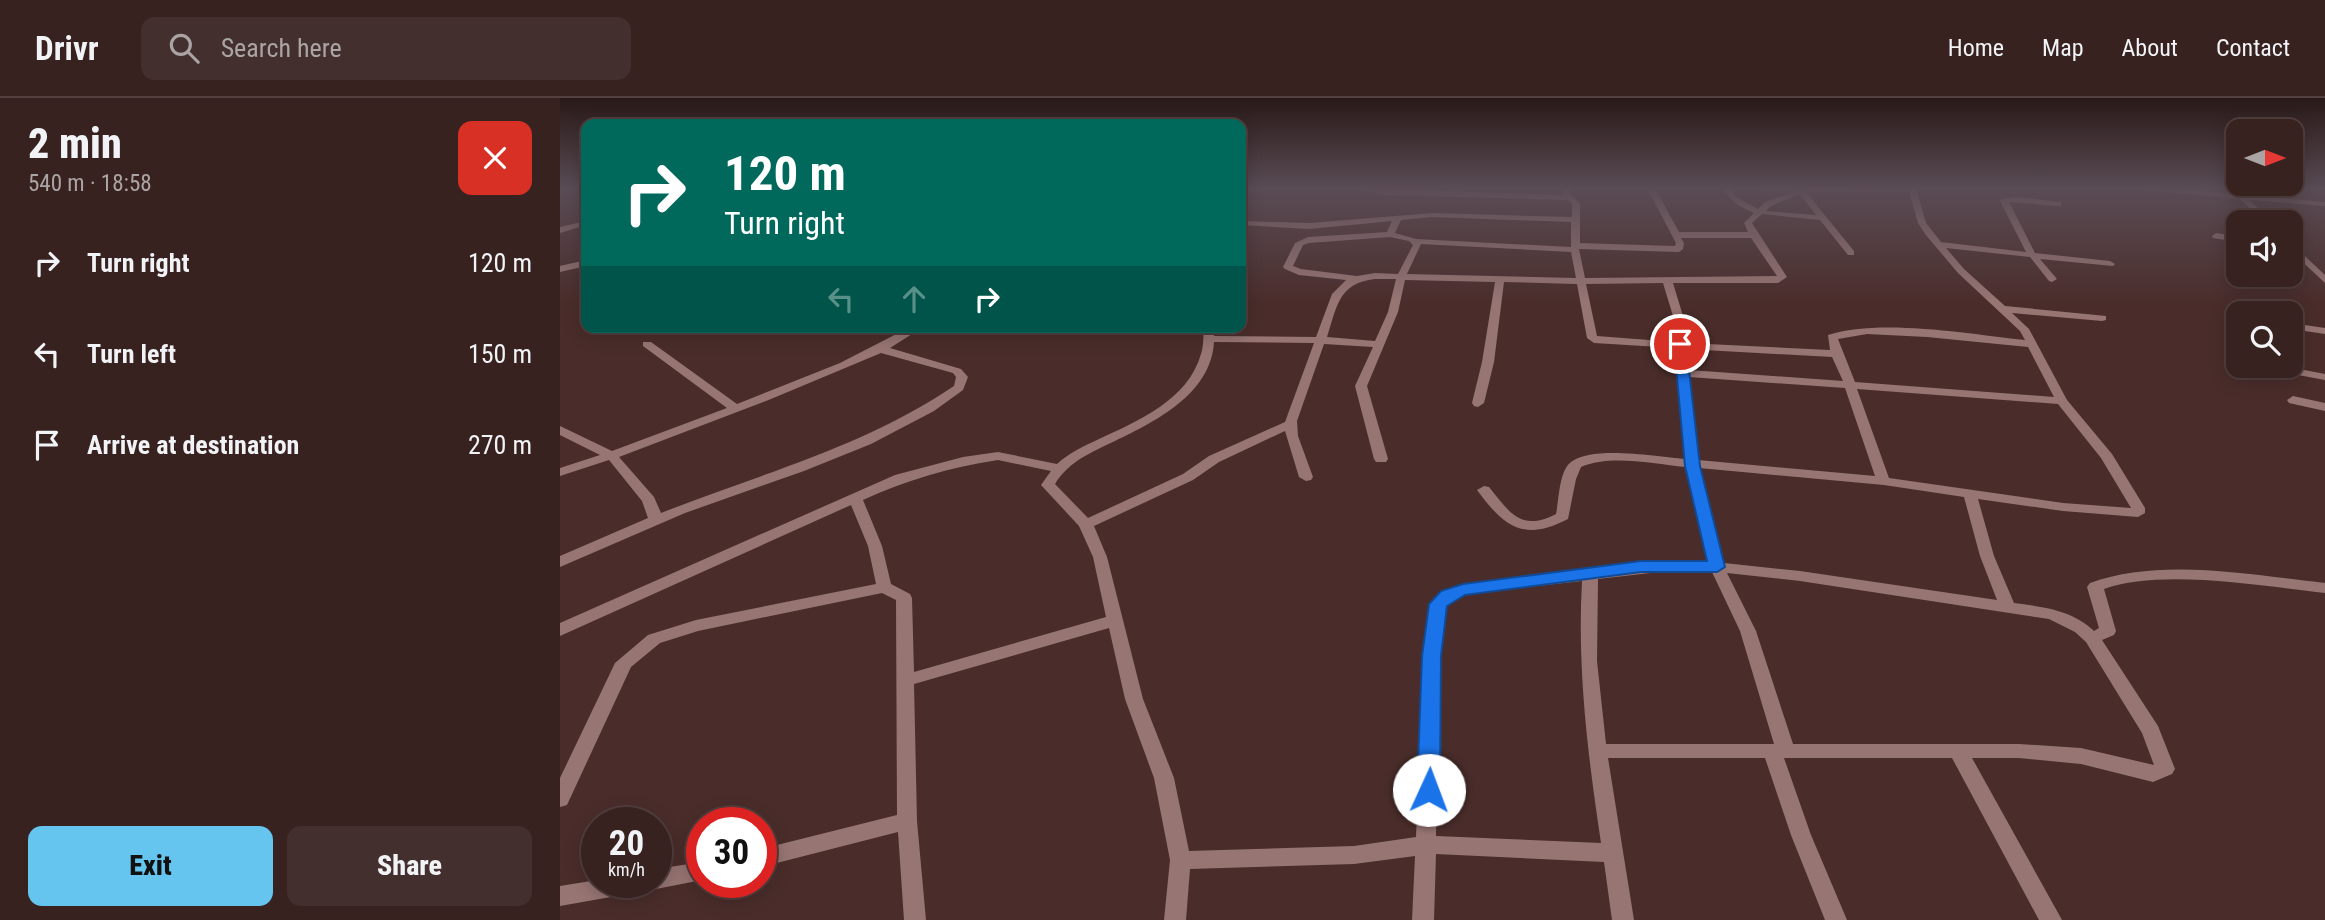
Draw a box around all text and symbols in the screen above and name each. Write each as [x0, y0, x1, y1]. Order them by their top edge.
search box [141, 17, 631, 80]
text: Drivr [35, 29, 99, 68]
icon: search [165, 29, 203, 67]
text: Search here [221, 33, 342, 63]
text: Home [1948, 34, 2004, 62]
text: Map [2042, 34, 2084, 62]
text: About [2122, 34, 2178, 62]
text: Contact [2216, 34, 2290, 62]
text: 2 min [28, 119, 122, 168]
north arrow [2226, 119, 2303, 196]
map controls [2226, 119, 2303, 378]
button: close [458, 121, 532, 195]
text: 120 m [724, 145, 846, 202]
icon: right [609, 147, 700, 238]
text: 540 m · 18:58 [28, 170, 152, 197]
text: Turn right [724, 204, 845, 242]
button: sound [2226, 210, 2303, 287]
icon: right [28, 244, 66, 282]
text: Turn right [87, 248, 189, 278]
text: 120 m [468, 248, 532, 278]
icon: left [822, 280, 860, 318]
icon: ahead [895, 280, 933, 318]
icon: right [968, 280, 1006, 318]
button: search [2226, 301, 2303, 378]
pin [1650, 314, 1710, 374]
icon: arrive [1661, 325, 1699, 363]
icon: left [28, 335, 66, 373]
text: Turn left [87, 339, 176, 369]
text: 150 m [468, 339, 532, 369]
icon: arrive [28, 426, 66, 464]
text: Arrive at destination [87, 430, 299, 460]
text: 270 m [468, 430, 532, 460]
position arrow [1392, 753, 1466, 827]
speed limit sign: 30 [686, 807, 777, 898]
text: 20 [609, 823, 644, 864]
button: Exit [28, 826, 273, 906]
button: Share [287, 826, 532, 906]
text: km/h [608, 859, 645, 880]

